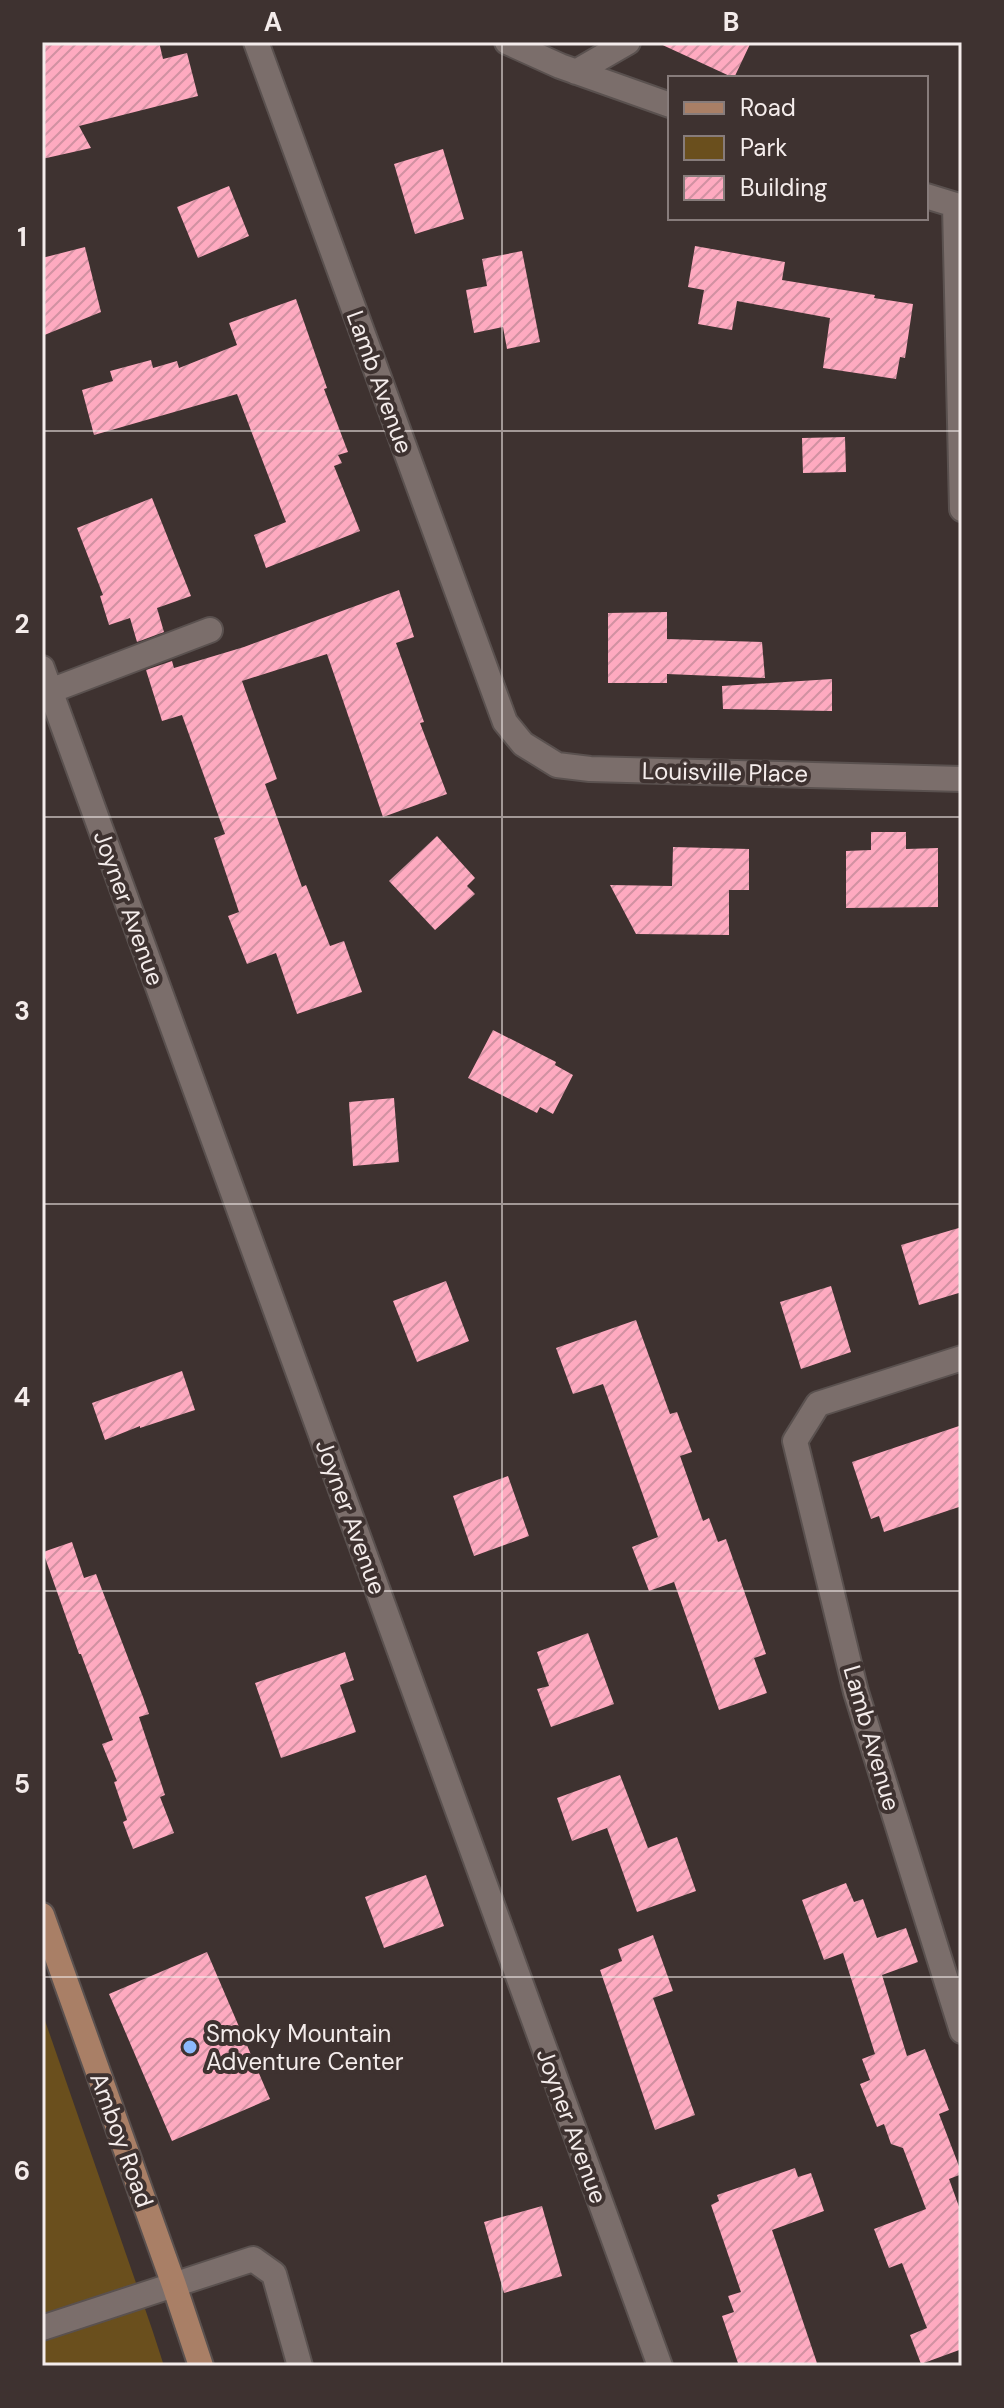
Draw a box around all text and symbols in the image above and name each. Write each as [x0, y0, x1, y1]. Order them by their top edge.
text: A [264, 5, 282, 39]
text: B [723, 5, 739, 39]
legend [668, 76, 928, 220]
text: Road [740, 92, 796, 123]
text: Park [740, 132, 787, 163]
text: Building [740, 172, 827, 203]
text: 1 [17, 220, 27, 254]
street label: Lamb Avenue [340, 306, 420, 458]
text: 2 [14, 607, 30, 641]
street label: Louisville Place [642, 755, 808, 789]
street label: Joyner Avenue [87, 826, 171, 990]
text: 3 [14, 994, 30, 1028]
text: 4 [14, 1380, 30, 1414]
street label: Joyner Avenue [309, 1435, 393, 1599]
street label: Lamb Avenue [836, 1662, 908, 1814]
text: 5 [14, 1767, 30, 1801]
place label: Smoky Mountain Adventure Center [206, 2018, 404, 2077]
marker: Smoky Mountain Adventure Center [181, 2038, 199, 2056]
street label: Joyner Avenue [530, 2044, 614, 2208]
street label: Amboy Road [83, 2068, 161, 2212]
text: 6 [14, 2154, 30, 2188]

